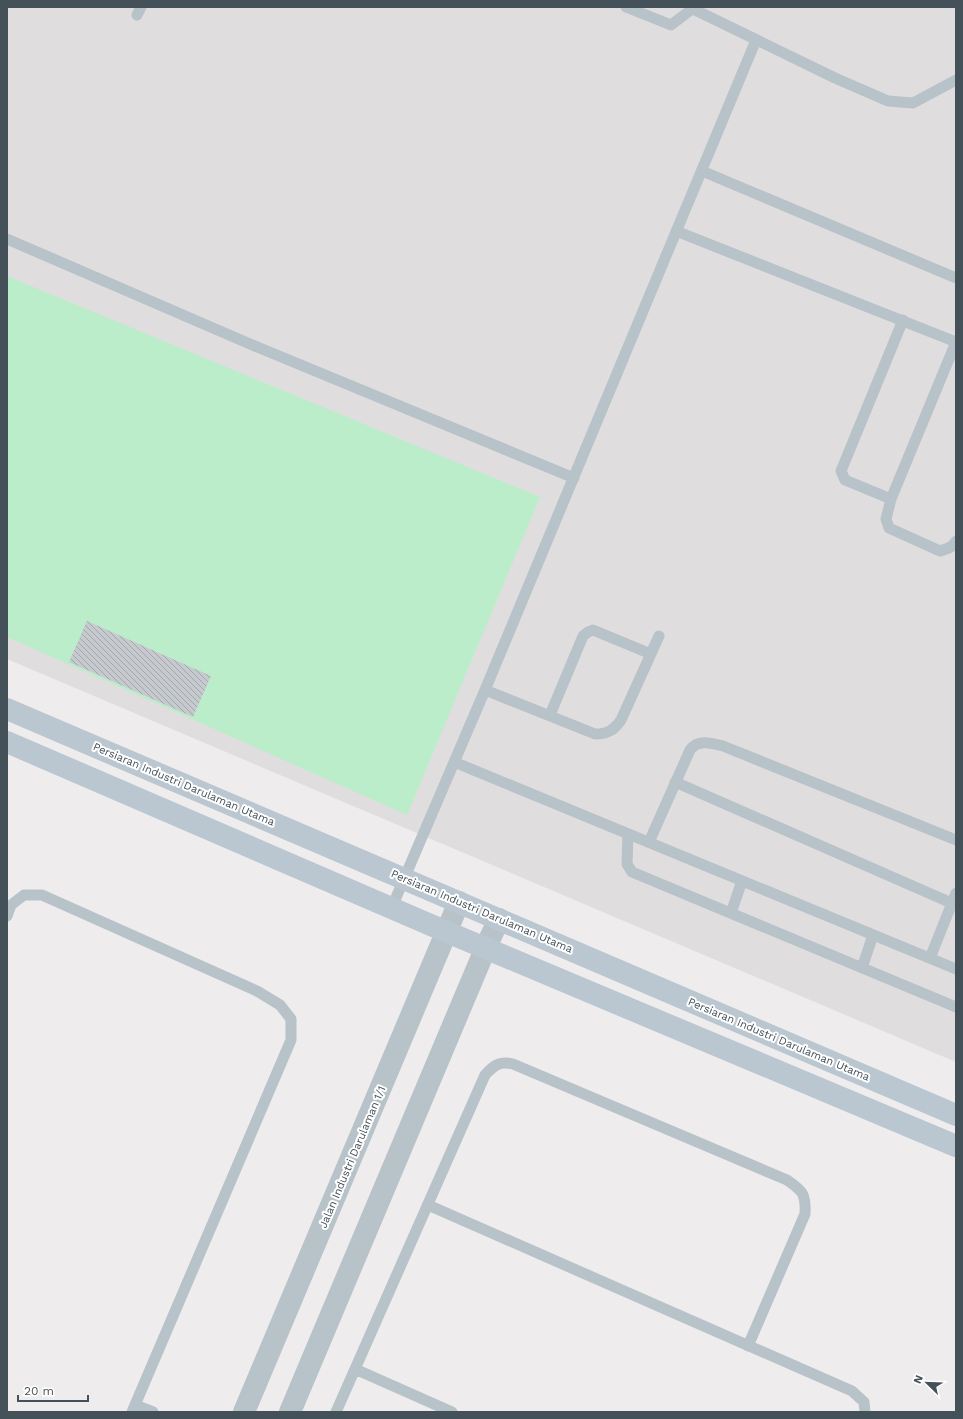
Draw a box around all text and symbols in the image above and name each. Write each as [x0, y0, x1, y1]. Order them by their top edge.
street label: Persiaran Industri Darulaman Utama [91, 740, 277, 829]
street label: Persiaran Industri Darulaman Utama [389, 867, 575, 956]
street label: Persiaran Industri Darulaman Utama [686, 995, 872, 1084]
street label: Jalan Industri Darulaman 1/1 [317, 1084, 388, 1230]
north arrow [907, 1363, 947, 1403]
text: N [911, 1373, 926, 1386]
scale bar [18, 1377, 88, 1403]
text: 20 m [24, 1384, 54, 1398]

